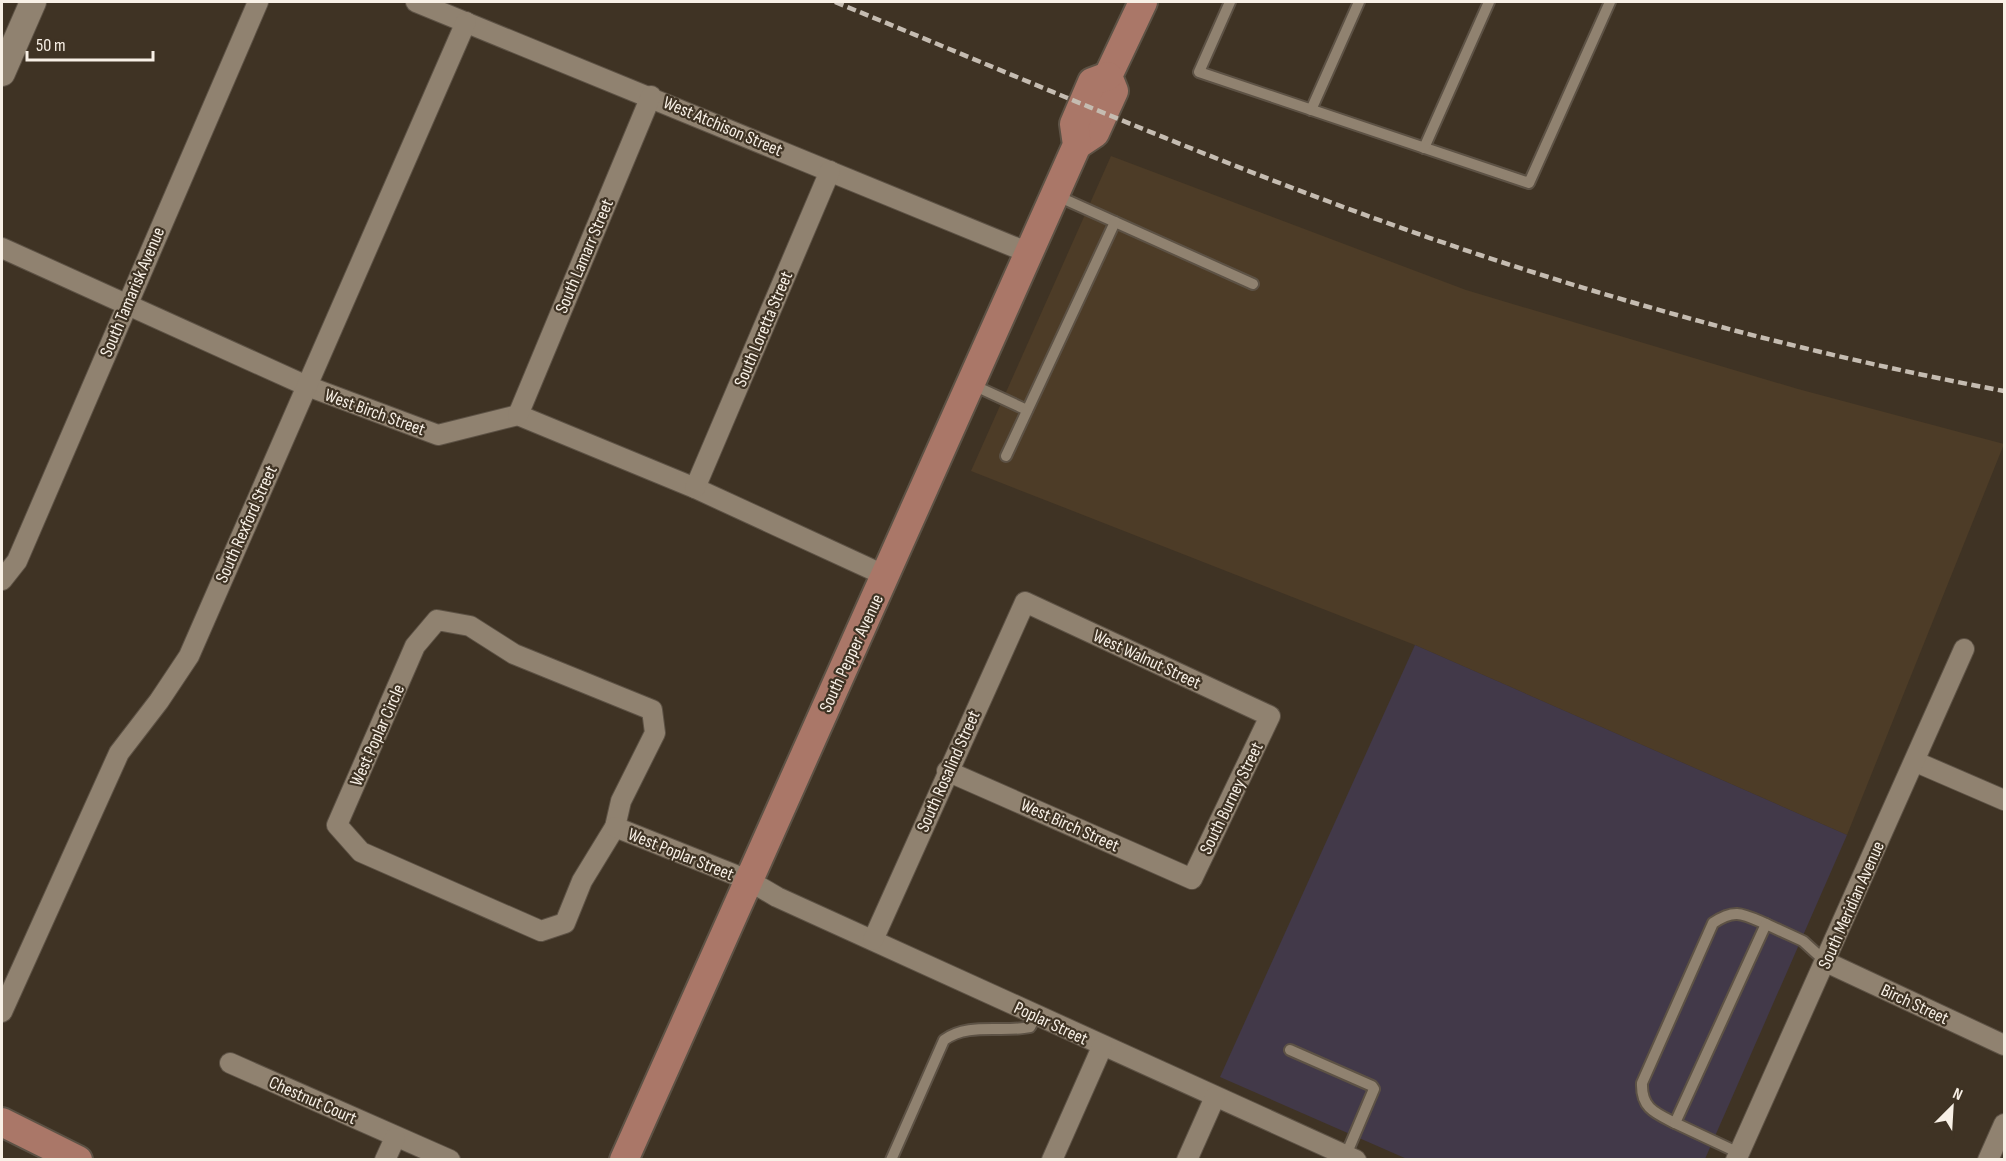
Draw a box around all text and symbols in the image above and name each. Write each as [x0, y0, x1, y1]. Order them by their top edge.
scale bar [27, 24, 153, 62]
text: 50 m [36, 35, 66, 56]
street label: West Atchison Street [660, 92, 786, 161]
street label: South Lamarr Street [551, 195, 618, 316]
street label: South Tamarisk Avenue [96, 224, 169, 360]
street label: South Loretta Street [730, 268, 797, 390]
street label: West Birch Street [322, 385, 428, 441]
street label: South Rexford Street [211, 462, 282, 586]
street label: South Pepper Avenue [815, 591, 888, 716]
street label: West Walnut Street [1090, 625, 1204, 694]
street label: West Poplar Circle [346, 681, 409, 789]
street label: South Rosalind Street [912, 707, 985, 835]
street label: South Burney Street [1195, 738, 1268, 858]
street label: West Birch Street [1017, 794, 1123, 857]
street label: West Poplar Street [625, 824, 737, 885]
street label: South Meridian Avenue [1814, 838, 1889, 972]
street label: Birch Street [1878, 980, 1952, 1029]
street label: Poplar Street [1011, 997, 1091, 1050]
street label: Chestnut Court [266, 1072, 360, 1129]
north arrow [1922, 1077, 1982, 1137]
text: N [1950, 1084, 1965, 1105]

